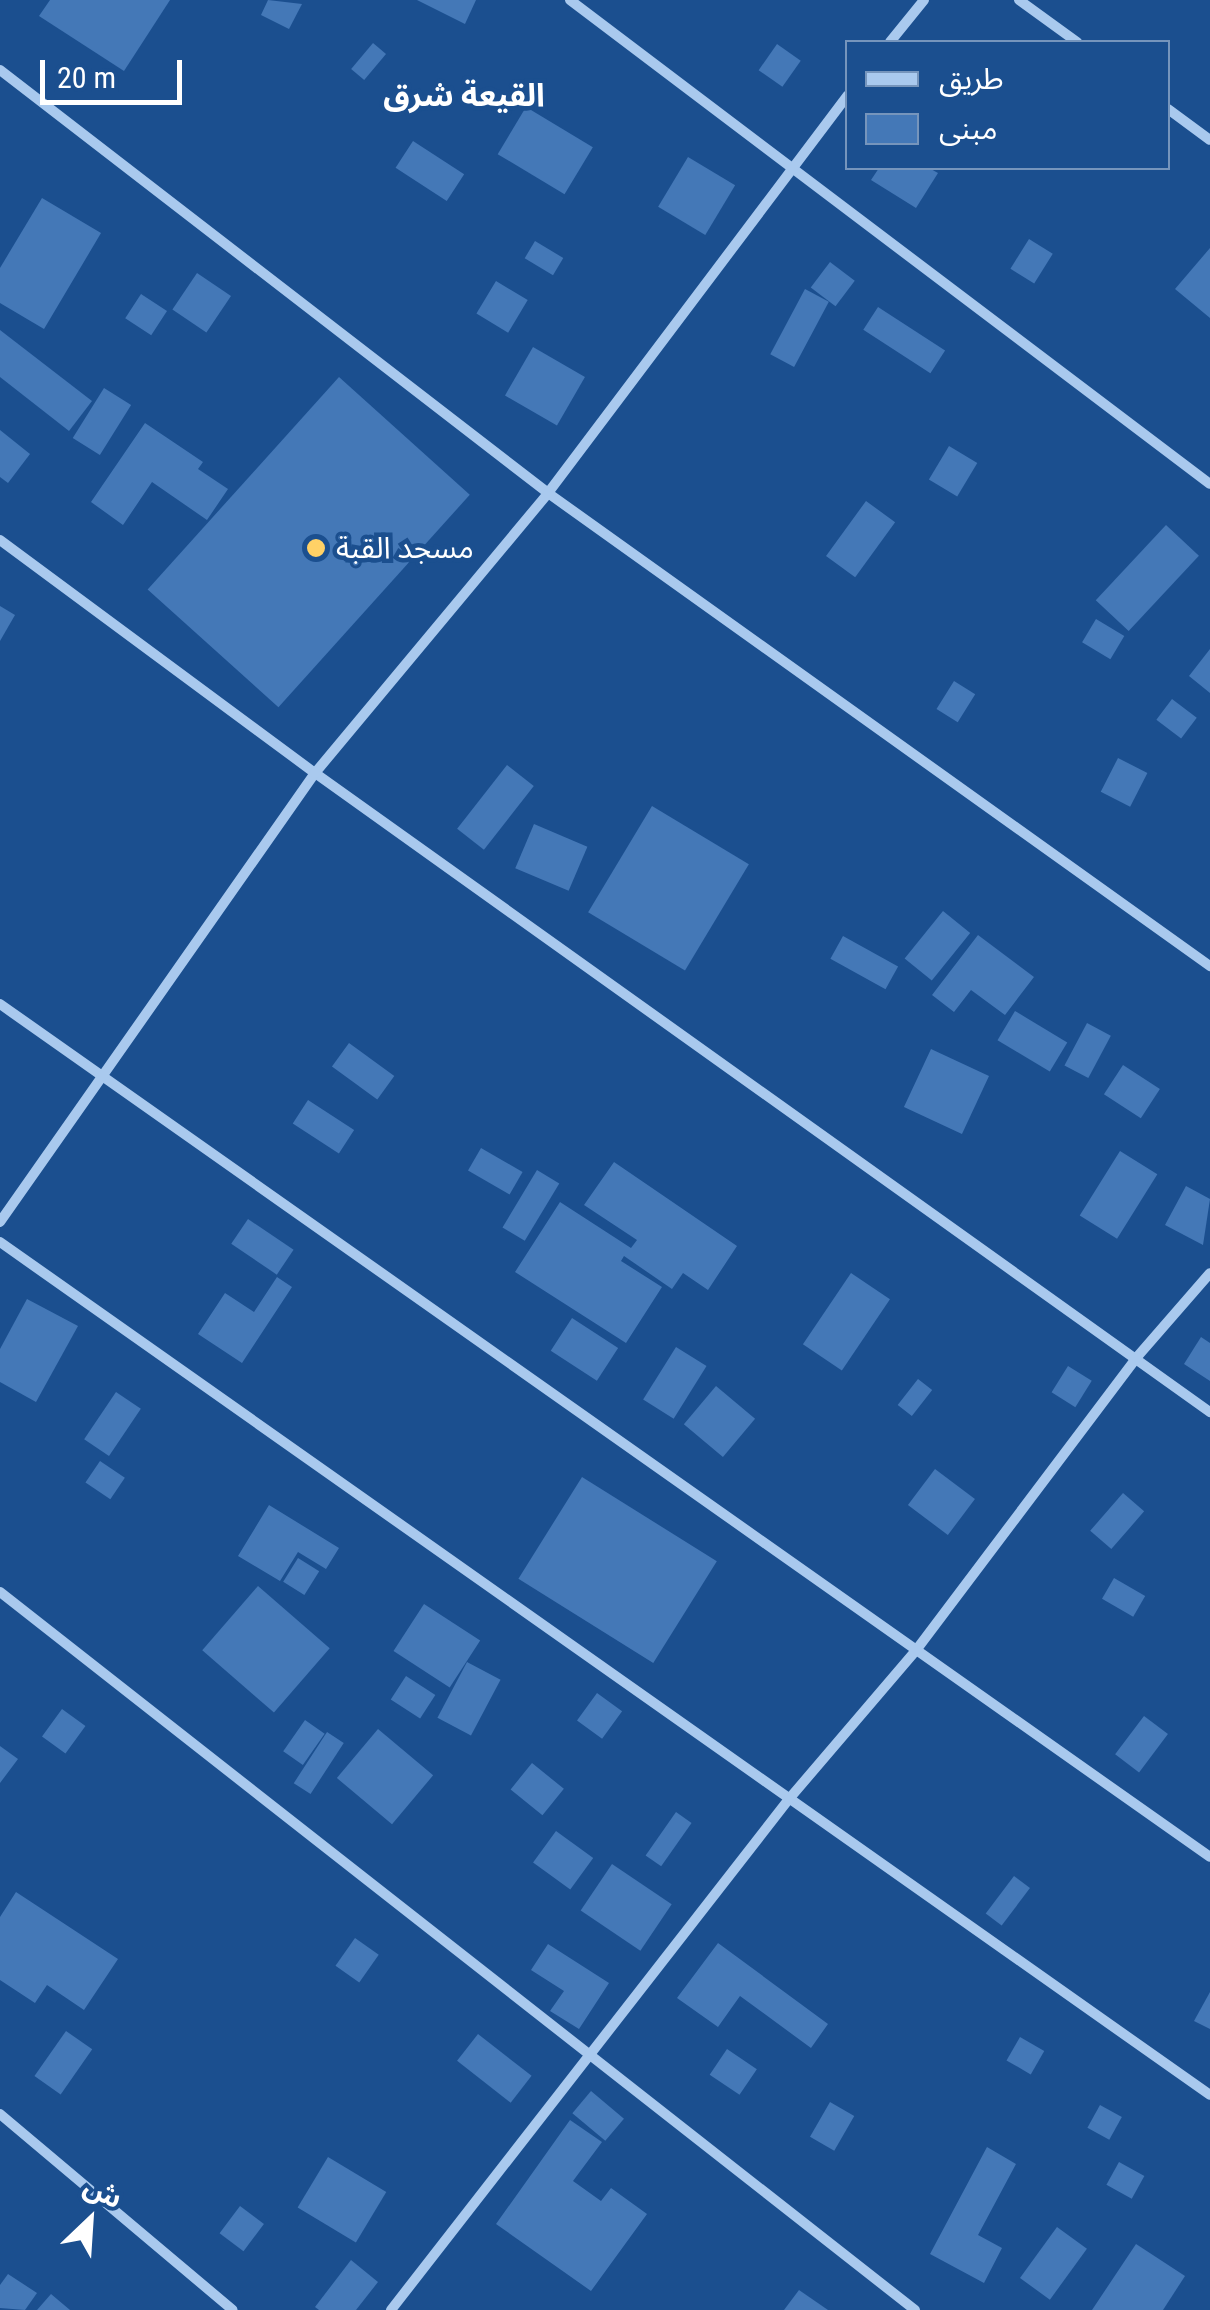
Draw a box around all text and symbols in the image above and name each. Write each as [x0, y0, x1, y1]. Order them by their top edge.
scale bar [45, 40, 188, 102]
legend [845, 40, 1170, 170]
text: 20 m [57, 60, 116, 95]
text: طريق [939, 61, 1004, 96]
district label: القيعة شرق [383, 76, 545, 114]
text: مبنى [939, 111, 997, 146]
place label: مسجد القبة [336, 530, 474, 566]
marker: مسجد القبة [305, 537, 327, 559]
text: ش [79, 2169, 127, 2215]
north arrow [40, 2170, 140, 2270]

